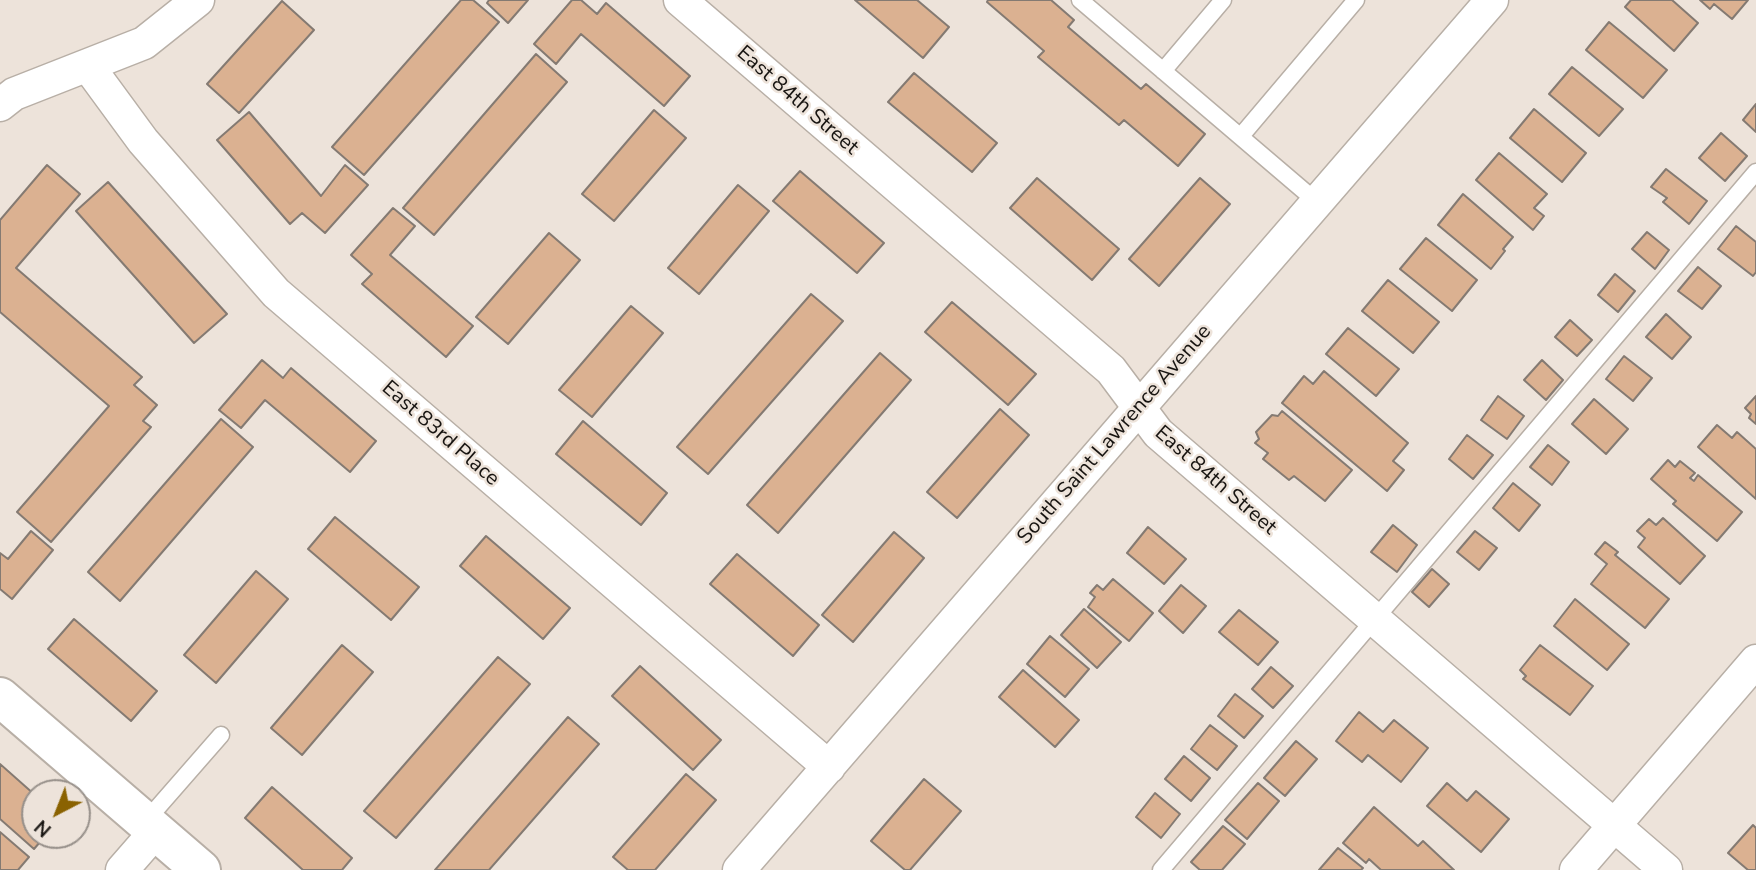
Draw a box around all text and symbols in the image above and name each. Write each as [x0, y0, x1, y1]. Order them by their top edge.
street label: East 84th Street [731, 41, 863, 161]
street label: South Saint Lawrence Avenue [1013, 320, 1217, 550]
street label: East 83rd Place [376, 376, 504, 492]
street label: East 84th Street [1149, 421, 1281, 541]
north arrow [21, 779, 91, 849]
text: N [29, 814, 57, 843]

